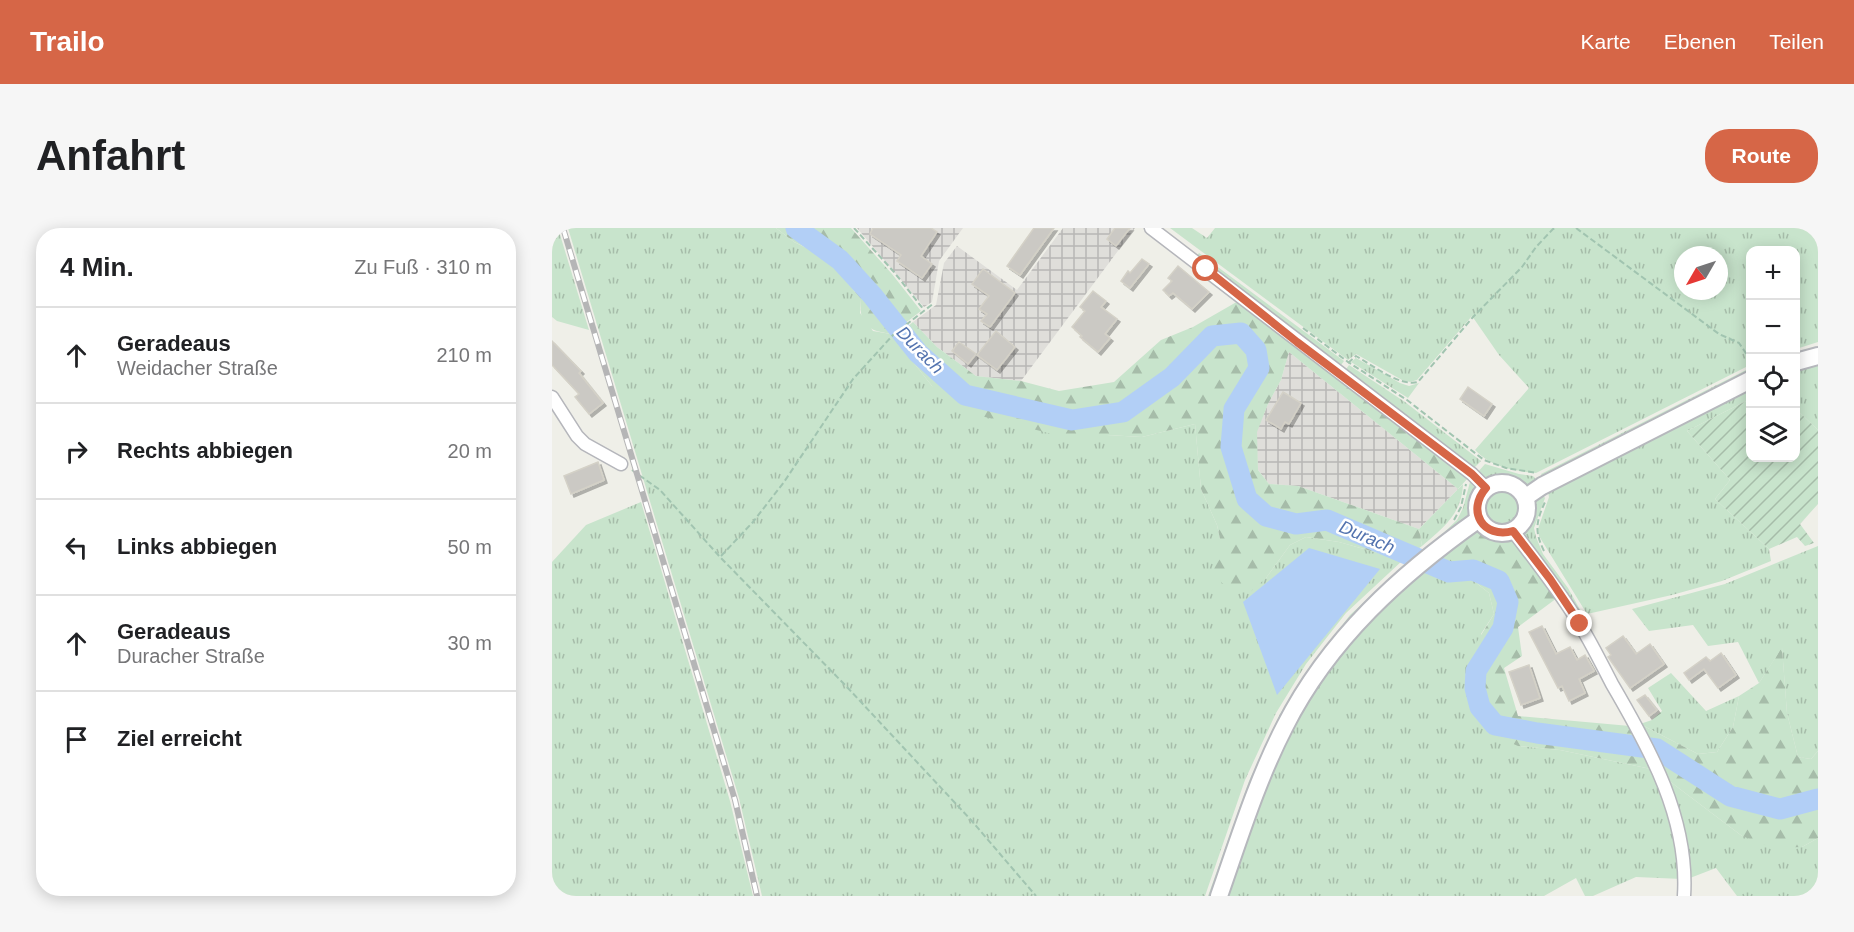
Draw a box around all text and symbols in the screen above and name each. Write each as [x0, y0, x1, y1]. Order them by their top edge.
text: Trailo [30, 26, 105, 57]
text: Karte [1581, 30, 1631, 53]
text: Ebenen [1664, 30, 1736, 53]
text: Teilen [1769, 30, 1824, 53]
button: Route [1705, 129, 1818, 183]
text: Anfahrt [36, 132, 185, 179]
north arrow [1674, 246, 1728, 300]
map controls [1746, 246, 1800, 462]
button: + [1746, 246, 1800, 300]
text: 4 Min. [60, 252, 134, 282]
route start [1192, 255, 1218, 281]
text: Zu Fuß · 310 m [354, 256, 492, 278]
button: − [1746, 300, 1800, 354]
water label: Durach [893, 322, 947, 378]
text: Geradeaus [117, 331, 231, 356]
icon: ahead [60, 339, 93, 372]
text: 210 m [436, 344, 492, 366]
button: locate [1746, 354, 1800, 408]
text: Weidacher Straße [117, 357, 278, 379]
button: layers [1746, 408, 1800, 462]
icon: right [60, 435, 93, 468]
text: Rechts abbiegen [117, 438, 293, 463]
text: 20 m [448, 440, 492, 462]
water label: Durach [1336, 516, 1398, 558]
icon: left [60, 531, 93, 564]
text: Links abbiegen [117, 534, 277, 559]
text: 50 m [448, 536, 492, 558]
route end [1566, 610, 1592, 636]
text: Geradeaus [117, 619, 231, 644]
icon: ahead [60, 627, 93, 660]
text: 30 m [448, 632, 492, 654]
text: Duracher Straße [117, 645, 265, 667]
icon: arrive [60, 723, 93, 756]
text: Ziel erreicht [117, 726, 242, 751]

